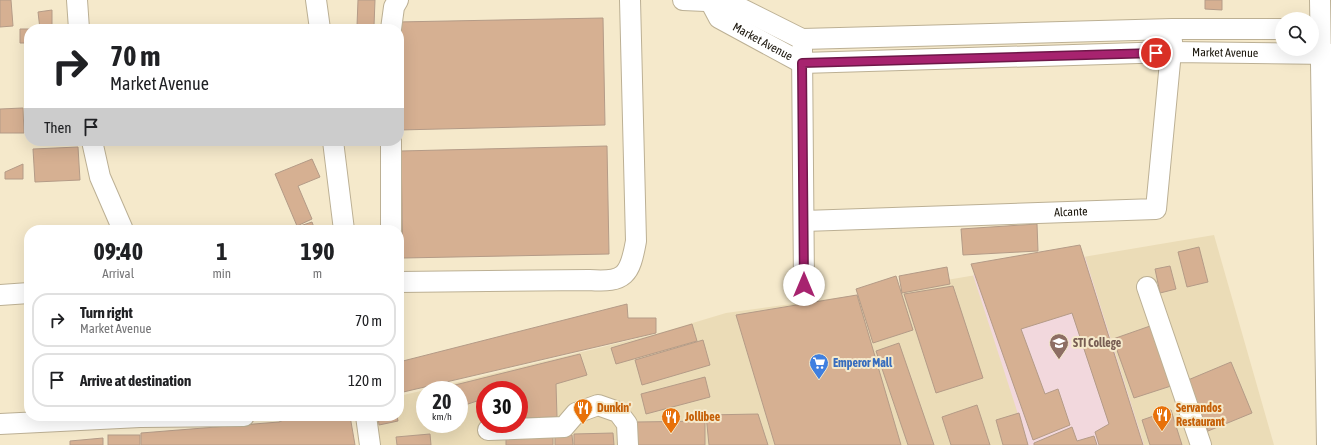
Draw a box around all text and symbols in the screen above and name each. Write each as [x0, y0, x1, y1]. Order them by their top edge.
map controls [1275, 12, 1319, 56]
button: search [1275, 12, 1319, 56]
street label: Market Avenue [730, 20, 795, 64]
pin [1139, 36, 1173, 70]
icon: right [44, 40, 96, 92]
text: 70 m [110, 40, 160, 72]
icon: arrive [1145, 42, 1167, 64]
street label: Market Avenue [1192, 45, 1258, 60]
text: Market Avenue [110, 73, 209, 94]
icon: arrive [80, 116, 102, 138]
text: Then [44, 119, 72, 136]
street label: Alcante [1054, 204, 1088, 219]
text: 09:40 [94, 238, 143, 265]
text: 1 [216, 238, 227, 265]
text: 190 [301, 238, 334, 265]
position arrow [783, 264, 825, 306]
text: Arrival [102, 266, 134, 281]
text: min [212, 266, 231, 281]
text: m [313, 266, 322, 281]
text: Turn right [80, 304, 133, 321]
icon: right [46, 309, 68, 331]
text: 70 m [355, 312, 382, 329]
text: Market Avenue [80, 321, 151, 336]
school or university icon: STI College [1048, 332, 1070, 360]
place label: STI College [1073, 336, 1122, 350]
supermarket icon: Emperor Mall [808, 352, 830, 380]
place label: Emperor Mall [833, 356, 893, 370]
icon: arrive [46, 369, 68, 391]
text: Arrive at destination [80, 372, 191, 389]
text: 120 m [348, 372, 382, 389]
speed limit sign: 30 [476, 381, 528, 433]
text: 20 [433, 390, 451, 413]
restaurant icon: Dunkin' [572, 397, 594, 425]
place label: Dunkin' [597, 401, 631, 415]
place label: Servandos Restaurant [1176, 401, 1225, 429]
restaurant icon: Servandos Restaurant [1151, 404, 1173, 432]
restaurant icon: Jollibee [660, 406, 682, 434]
place label: Jollibee [684, 410, 721, 424]
text: km/h [432, 411, 452, 422]

